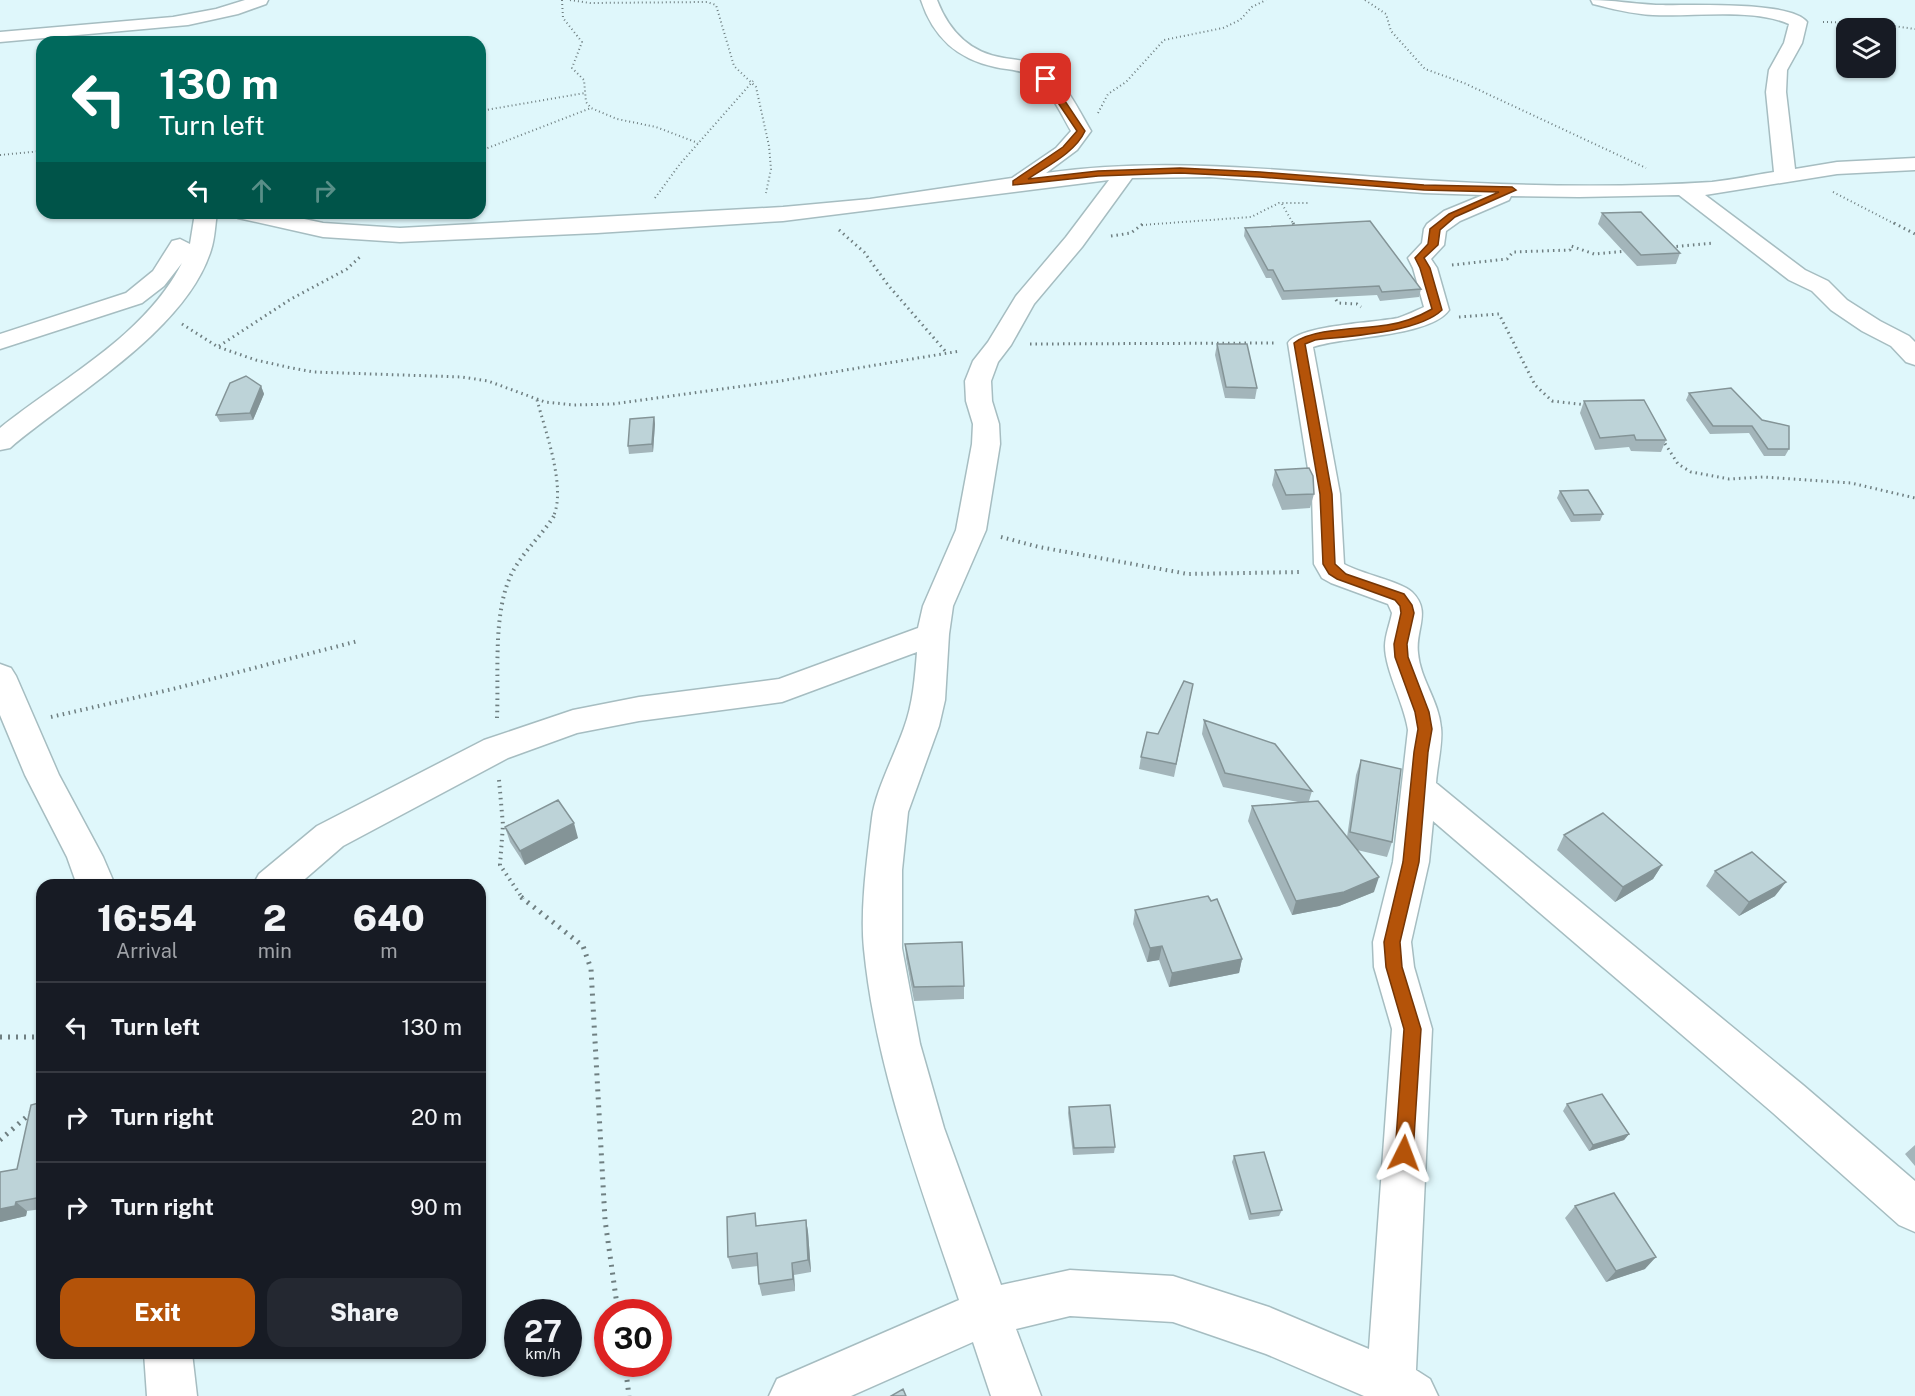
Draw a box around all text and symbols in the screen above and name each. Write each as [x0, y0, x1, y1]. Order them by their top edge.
map controls [1836, 18, 1896, 78]
button: layers [1836, 18, 1896, 78]
pin [1020, 53, 1071, 104]
text: 130 m [159, 59, 279, 108]
icon: left [60, 60, 138, 138]
icon: arrive [1029, 62, 1062, 95]
text: Turn left [159, 109, 265, 141]
icon: left [182, 174, 215, 207]
icon: ahead [245, 174, 278, 207]
icon: right [308, 174, 341, 207]
text: 16:54 [97, 897, 197, 939]
text: 2 [263, 897, 286, 939]
text: 640 [353, 897, 425, 939]
text: Arrival [116, 939, 178, 963]
text: min [258, 939, 292, 963]
text: m [380, 939, 397, 963]
icon: left [60, 1011, 93, 1044]
text: Turn left [111, 1014, 200, 1040]
text: 130 m [401, 1014, 462, 1040]
icon: right [60, 1101, 93, 1134]
text: Turn right [111, 1104, 214, 1130]
text: 20 m [411, 1104, 462, 1130]
position arrow [1372, 1121, 1436, 1185]
icon: right [60, 1191, 93, 1224]
text: Turn right [111, 1194, 214, 1220]
text: 90 m [411, 1194, 462, 1220]
button: Exit [60, 1278, 255, 1347]
button: Share [267, 1278, 462, 1347]
speed limit sign: 30 [594, 1299, 672, 1377]
text: 27 [524, 1313, 562, 1349]
text: km/h [525, 1345, 561, 1362]

